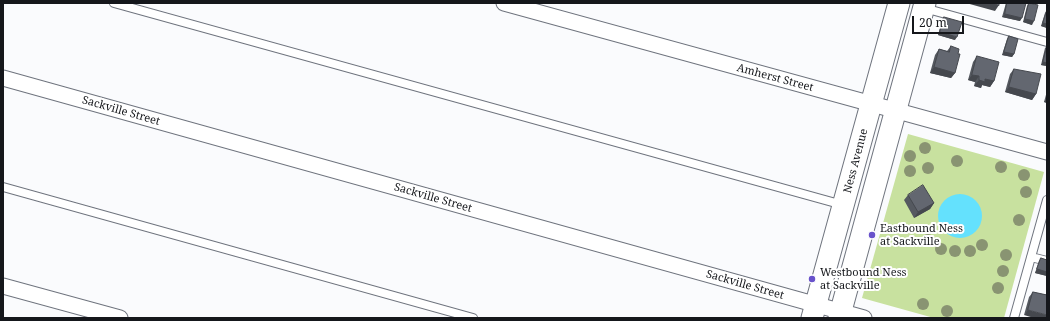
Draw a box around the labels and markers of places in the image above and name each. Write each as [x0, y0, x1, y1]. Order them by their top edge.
place label: Eastbound Ness at Sackville [880, 222, 963, 248]
marker: Eastbound Ness at Sackville [867, 230, 877, 240]
place label: Westbound Ness at Sackville [820, 266, 907, 292]
marker: Westbound Ness at Sackville [807, 274, 817, 284]

